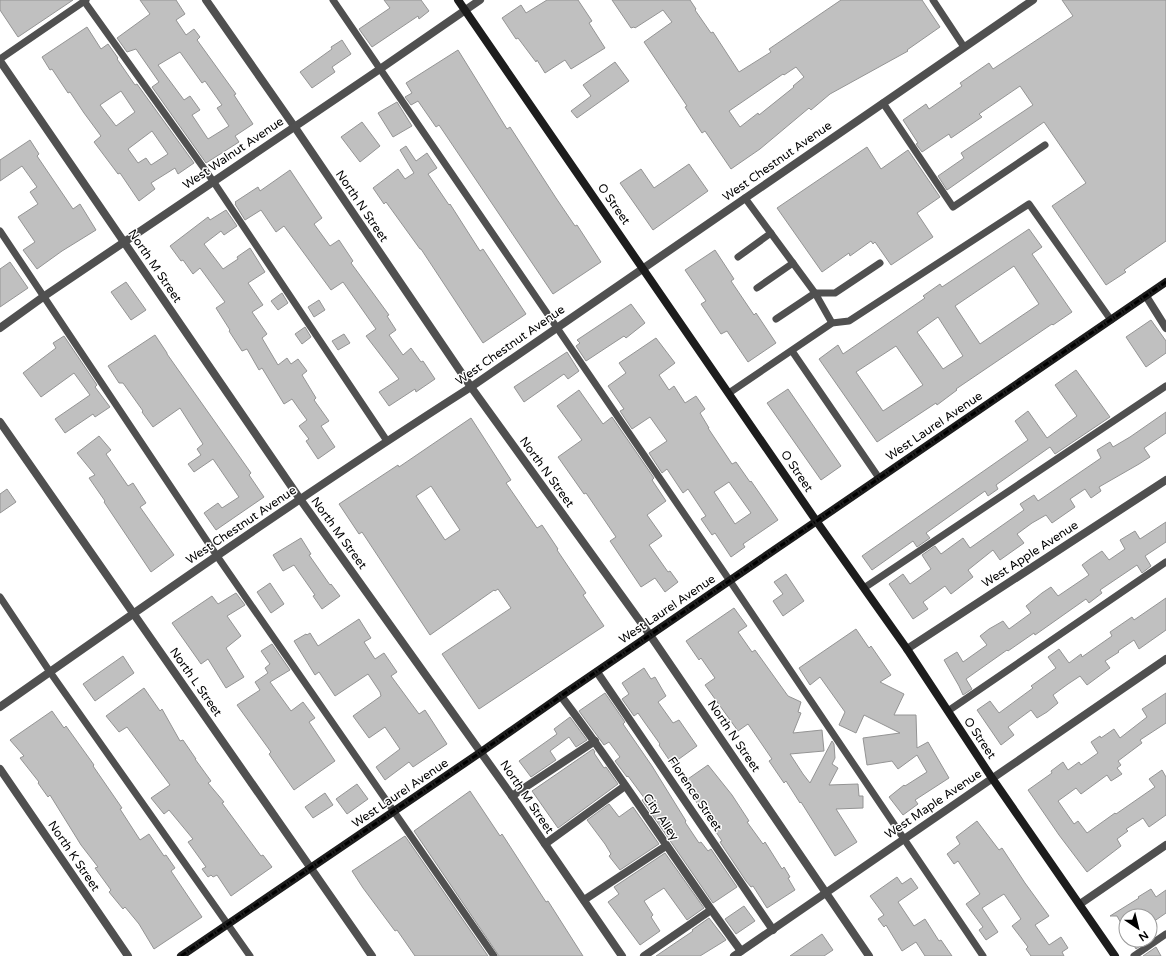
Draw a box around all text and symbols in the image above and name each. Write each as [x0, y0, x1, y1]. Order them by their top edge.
street label: West Walnut Avenue [180, 114, 286, 192]
street label: West Chestnut Avenue [720, 118, 834, 204]
street label: North N Street [333, 167, 391, 245]
street label: O Street [595, 181, 633, 228]
street label: North M Street [125, 227, 185, 306]
street label: West Chestnut Avenue [453, 302, 567, 388]
street label: West Laurel Avenue [883, 388, 985, 463]
street label: North N Street [517, 434, 577, 510]
street label: O Street [778, 448, 816, 495]
street label: West Chestnut Avenue [183, 483, 299, 567]
street label: North M Street [308, 494, 370, 572]
street label: West Apple Avenue [979, 518, 1081, 590]
street label: West Laurel Avenue [616, 571, 718, 646]
street label: North L Street [167, 645, 225, 719]
street label: North N Street [705, 697, 763, 775]
street label: O Street [961, 715, 999, 762]
street label: Florence Street [665, 754, 725, 834]
street label: West Laurel Avenue [349, 755, 451, 830]
street label: North M Street [497, 758, 557, 837]
street label: West Maple Avenue [882, 766, 984, 842]
street label: City Alley [640, 791, 682, 844]
street label: North K Street [45, 818, 103, 894]
north arrow [1118, 908, 1158, 948]
text: N [1136, 928, 1151, 944]

